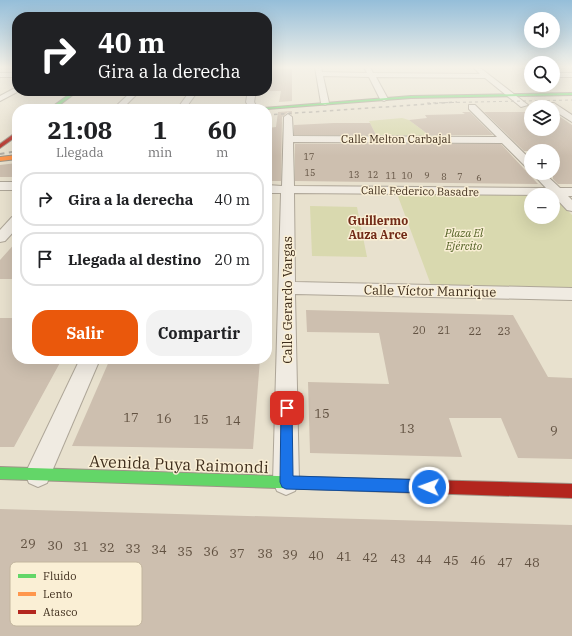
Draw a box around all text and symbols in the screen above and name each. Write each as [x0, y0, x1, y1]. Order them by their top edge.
map controls [524, 12, 560, 224]
button: sound [524, 12, 560, 48]
text: 40 m [98, 24, 165, 61]
icon: right [32, 28, 84, 80]
button: search [524, 56, 560, 92]
text: Gira a la derecha [98, 60, 241, 83]
button: layers [524, 100, 560, 136]
text: 21:08 [47, 114, 112, 146]
text: 1 [153, 114, 167, 146]
text: 60 [208, 114, 237, 146]
street label: Calle Melton Carbajal [341, 132, 451, 146]
text: Llegada [56, 144, 104, 161]
text: min [148, 144, 172, 161]
text: m [216, 144, 228, 161]
button: + [524, 144, 560, 180]
house number: 17 [304, 151, 314, 162]
house number: 15 [305, 167, 315, 178]
house number: 13 [349, 169, 359, 180]
house number: 12 [368, 169, 378, 180]
house number: 11 [386, 170, 396, 181]
house number: 10 [402, 170, 412, 181]
house number: 9 [424, 170, 430, 181]
house number: 8 [441, 171, 447, 182]
house number: 7 [457, 171, 463, 182]
house number: 6 [476, 172, 482, 183]
street label: Calle Federico Basadre [361, 183, 479, 199]
icon: right [34, 188, 56, 210]
button: − [524, 188, 560, 224]
text: Gira a la derecha [68, 190, 193, 209]
text: 40 m [214, 190, 250, 209]
district label: Guillermo Auza Arce [348, 213, 408, 242]
park label: Plaza El Ejército [444, 226, 484, 253]
street label: Calle Gerardo Vargas [279, 236, 296, 364]
icon: arrive [34, 248, 56, 270]
text: Llegada al destino [68, 250, 201, 269]
text: 20 m [214, 250, 250, 269]
street label: Calle Víctor Manrique [364, 281, 496, 301]
button: Salir [32, 310, 138, 356]
button: Compartir [146, 310, 252, 356]
house number: 20 [412, 323, 426, 337]
house number: 21 [437, 323, 451, 337]
house number: 22 [468, 324, 482, 338]
house number: 23 [497, 324, 511, 338]
pin [270, 391, 304, 425]
icon: arrive [276, 397, 298, 419]
house number: 15 [314, 405, 330, 422]
house number: 17 [123, 409, 139, 426]
house number: 16 [156, 410, 172, 427]
house number: 15 [193, 411, 209, 428]
house number: 14 [225, 412, 241, 429]
house number: 13 [399, 420, 415, 437]
house number: 9 [550, 422, 558, 439]
street label: Avenida Puya Raimondi [89, 451, 269, 477]
position arrow [408, 466, 450, 508]
house number: 29 [20, 535, 36, 552]
house number: 30 [47, 537, 63, 554]
house number: 31 [73, 538, 89, 555]
house number: 32 [99, 539, 115, 556]
house number: 33 [125, 540, 141, 557]
house number: 34 [151, 541, 167, 558]
house number: 35 [177, 543, 193, 560]
house number: 36 [203, 543, 219, 560]
house number: 37 [229, 545, 245, 562]
house number: 38 [257, 545, 273, 562]
house number: 39 [282, 546, 298, 563]
house number: 40 [308, 547, 324, 564]
house number: 41 [336, 548, 352, 565]
house number: 42 [362, 549, 378, 566]
house number: 43 [390, 550, 406, 567]
house number: 44 [416, 551, 432, 568]
house number: 45 [443, 552, 459, 569]
house number: 46 [470, 552, 486, 569]
house number: 47 [497, 554, 513, 571]
house number: 48 [524, 554, 540, 571]
legend [10, 562, 142, 626]
text: Fluido [43, 569, 76, 583]
text: Lento [43, 587, 73, 601]
text: Atasco [43, 605, 77, 619]

